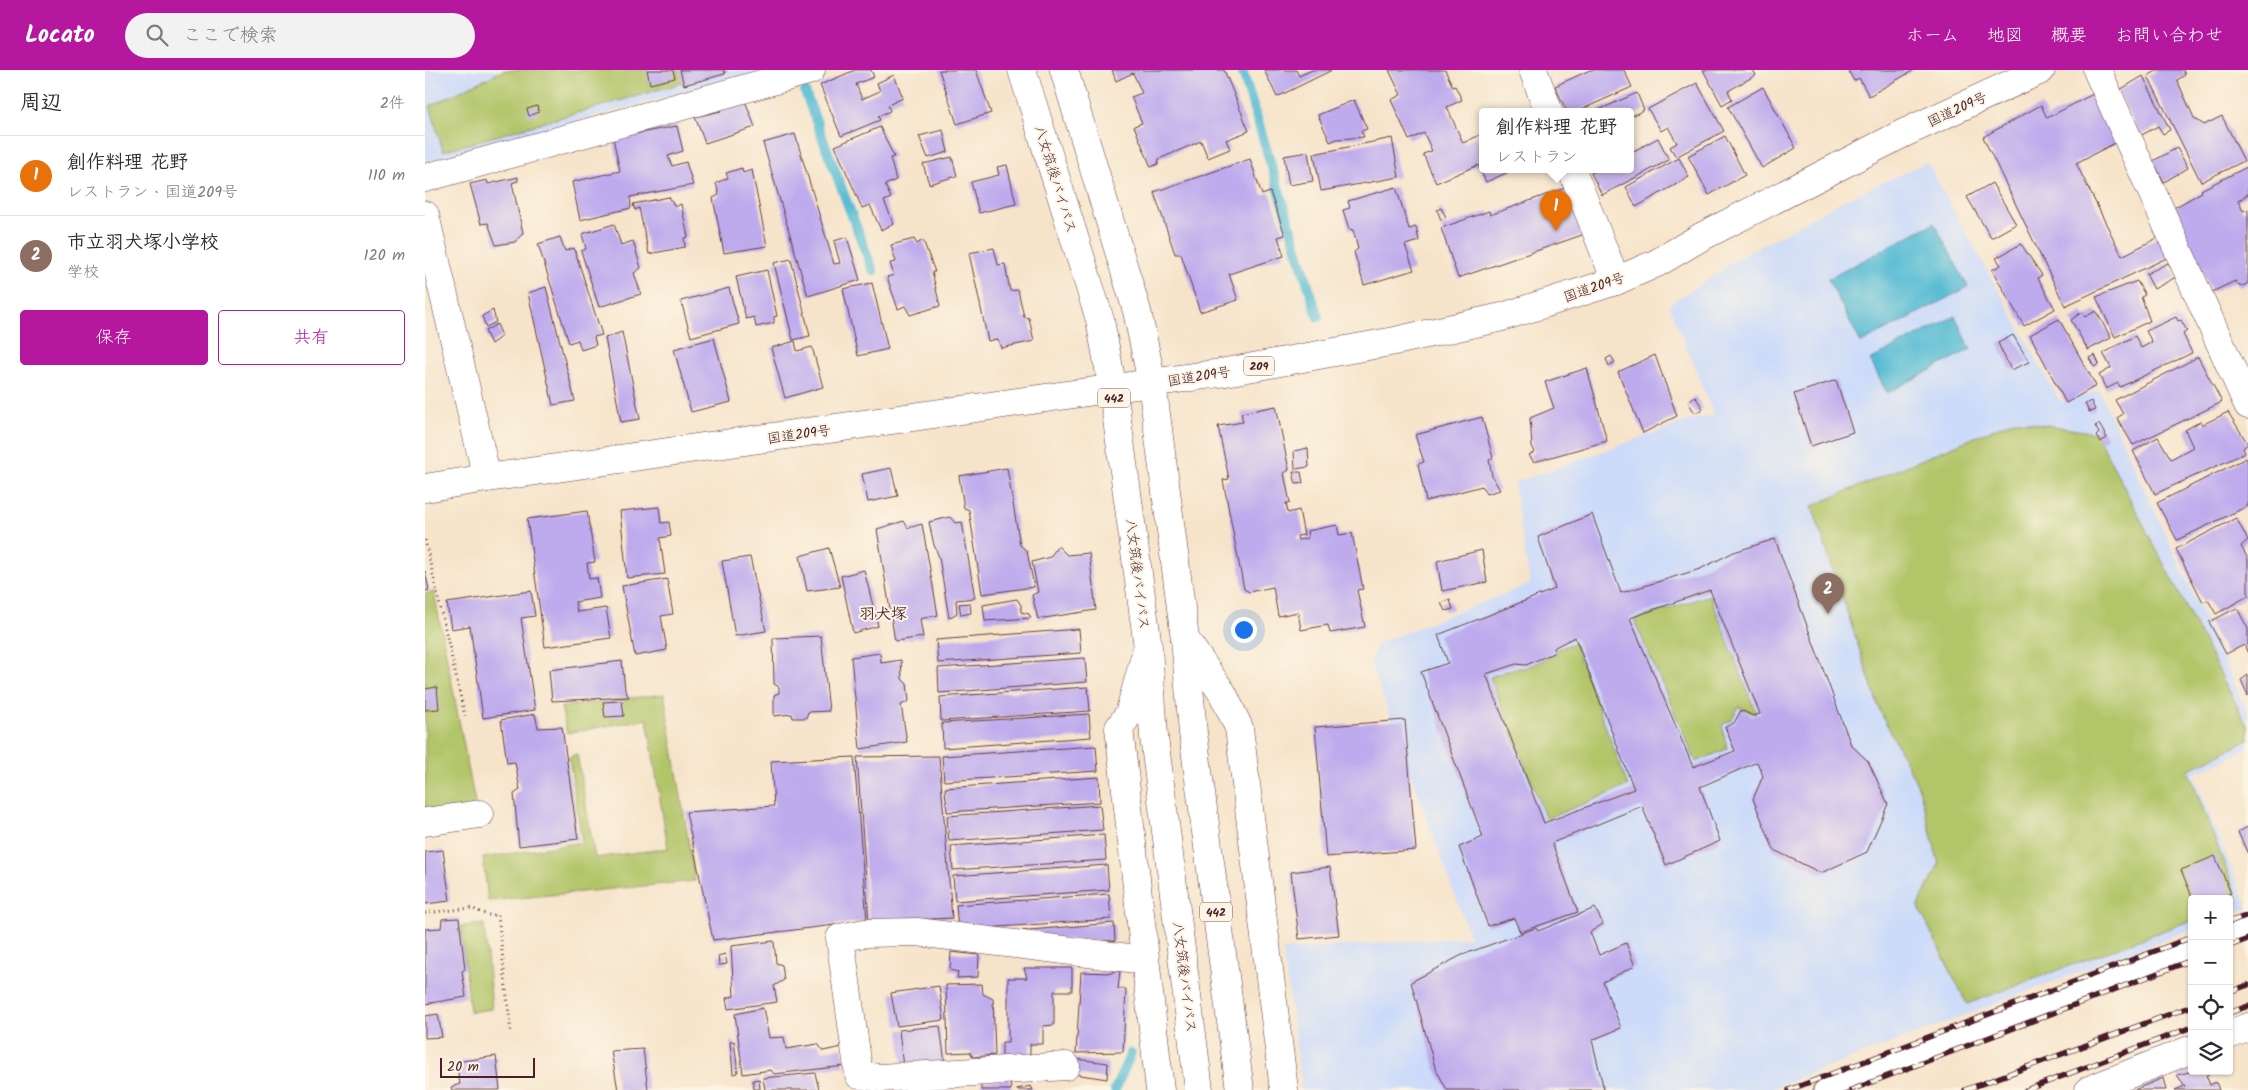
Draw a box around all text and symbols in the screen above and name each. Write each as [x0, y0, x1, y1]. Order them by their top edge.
search box [125, 13, 475, 58]
text: Locato [25, 16, 95, 55]
icon: search [143, 21, 171, 49]
text: ここで検索 [183, 21, 278, 51]
text: ホーム [1906, 22, 1959, 51]
text: 地図 [1987, 22, 2023, 51]
text: 概要 [2051, 22, 2087, 51]
text: お問い合わせ [2115, 22, 2223, 51]
street label: 国道209号 [1924, 86, 1991, 133]
text: 周辺 [20, 87, 62, 120]
text: 2件 [380, 91, 405, 116]
popup [1479, 108, 1634, 173]
text: 創作料理 花野 [1496, 113, 1617, 143]
street label: 八女筑後バイパス [1028, 123, 1082, 236]
text: レストラン [1496, 145, 1577, 170]
text: 創作料理 花野 [67, 148, 188, 178]
text: 1 [34, 163, 38, 188]
text: 110 m [368, 163, 405, 188]
text: レストラン · 国道209号 [67, 180, 238, 205]
pin: 1 [1540, 190, 1572, 231]
text: 市立羽犬塚小学校 [67, 228, 219, 258]
text: 2 [31, 243, 41, 268]
text: 120 m [364, 243, 405, 268]
text: 学校 [67, 260, 99, 285]
street label: 国道209号 [1561, 267, 1628, 309]
button: 保存 [20, 310, 208, 365]
button: 共有 [218, 310, 405, 365]
road number: 209 [1244, 356, 1274, 376]
street label: 国道209号 [1166, 361, 1232, 393]
road number: 442 [1098, 388, 1130, 408]
street label: 国道209号 [766, 420, 832, 450]
street label: 八女筑後バイパス [1119, 517, 1155, 631]
pin: 2 [1812, 573, 1844, 614]
district label: 羽犬塚 [859, 602, 907, 627]
your location [1231, 617, 1257, 643]
map controls [2188, 895, 2233, 1075]
button: + [2188, 895, 2233, 940]
road number: 442 [1200, 902, 1232, 922]
street label: 八女筑後バイパス [1166, 920, 1202, 1034]
button: − [2188, 940, 2233, 985]
button: locate [2188, 985, 2233, 1030]
button: layers [2188, 1030, 2233, 1075]
scale bar [440, 1055, 535, 1078]
text: 20 m [447, 1056, 479, 1078]

